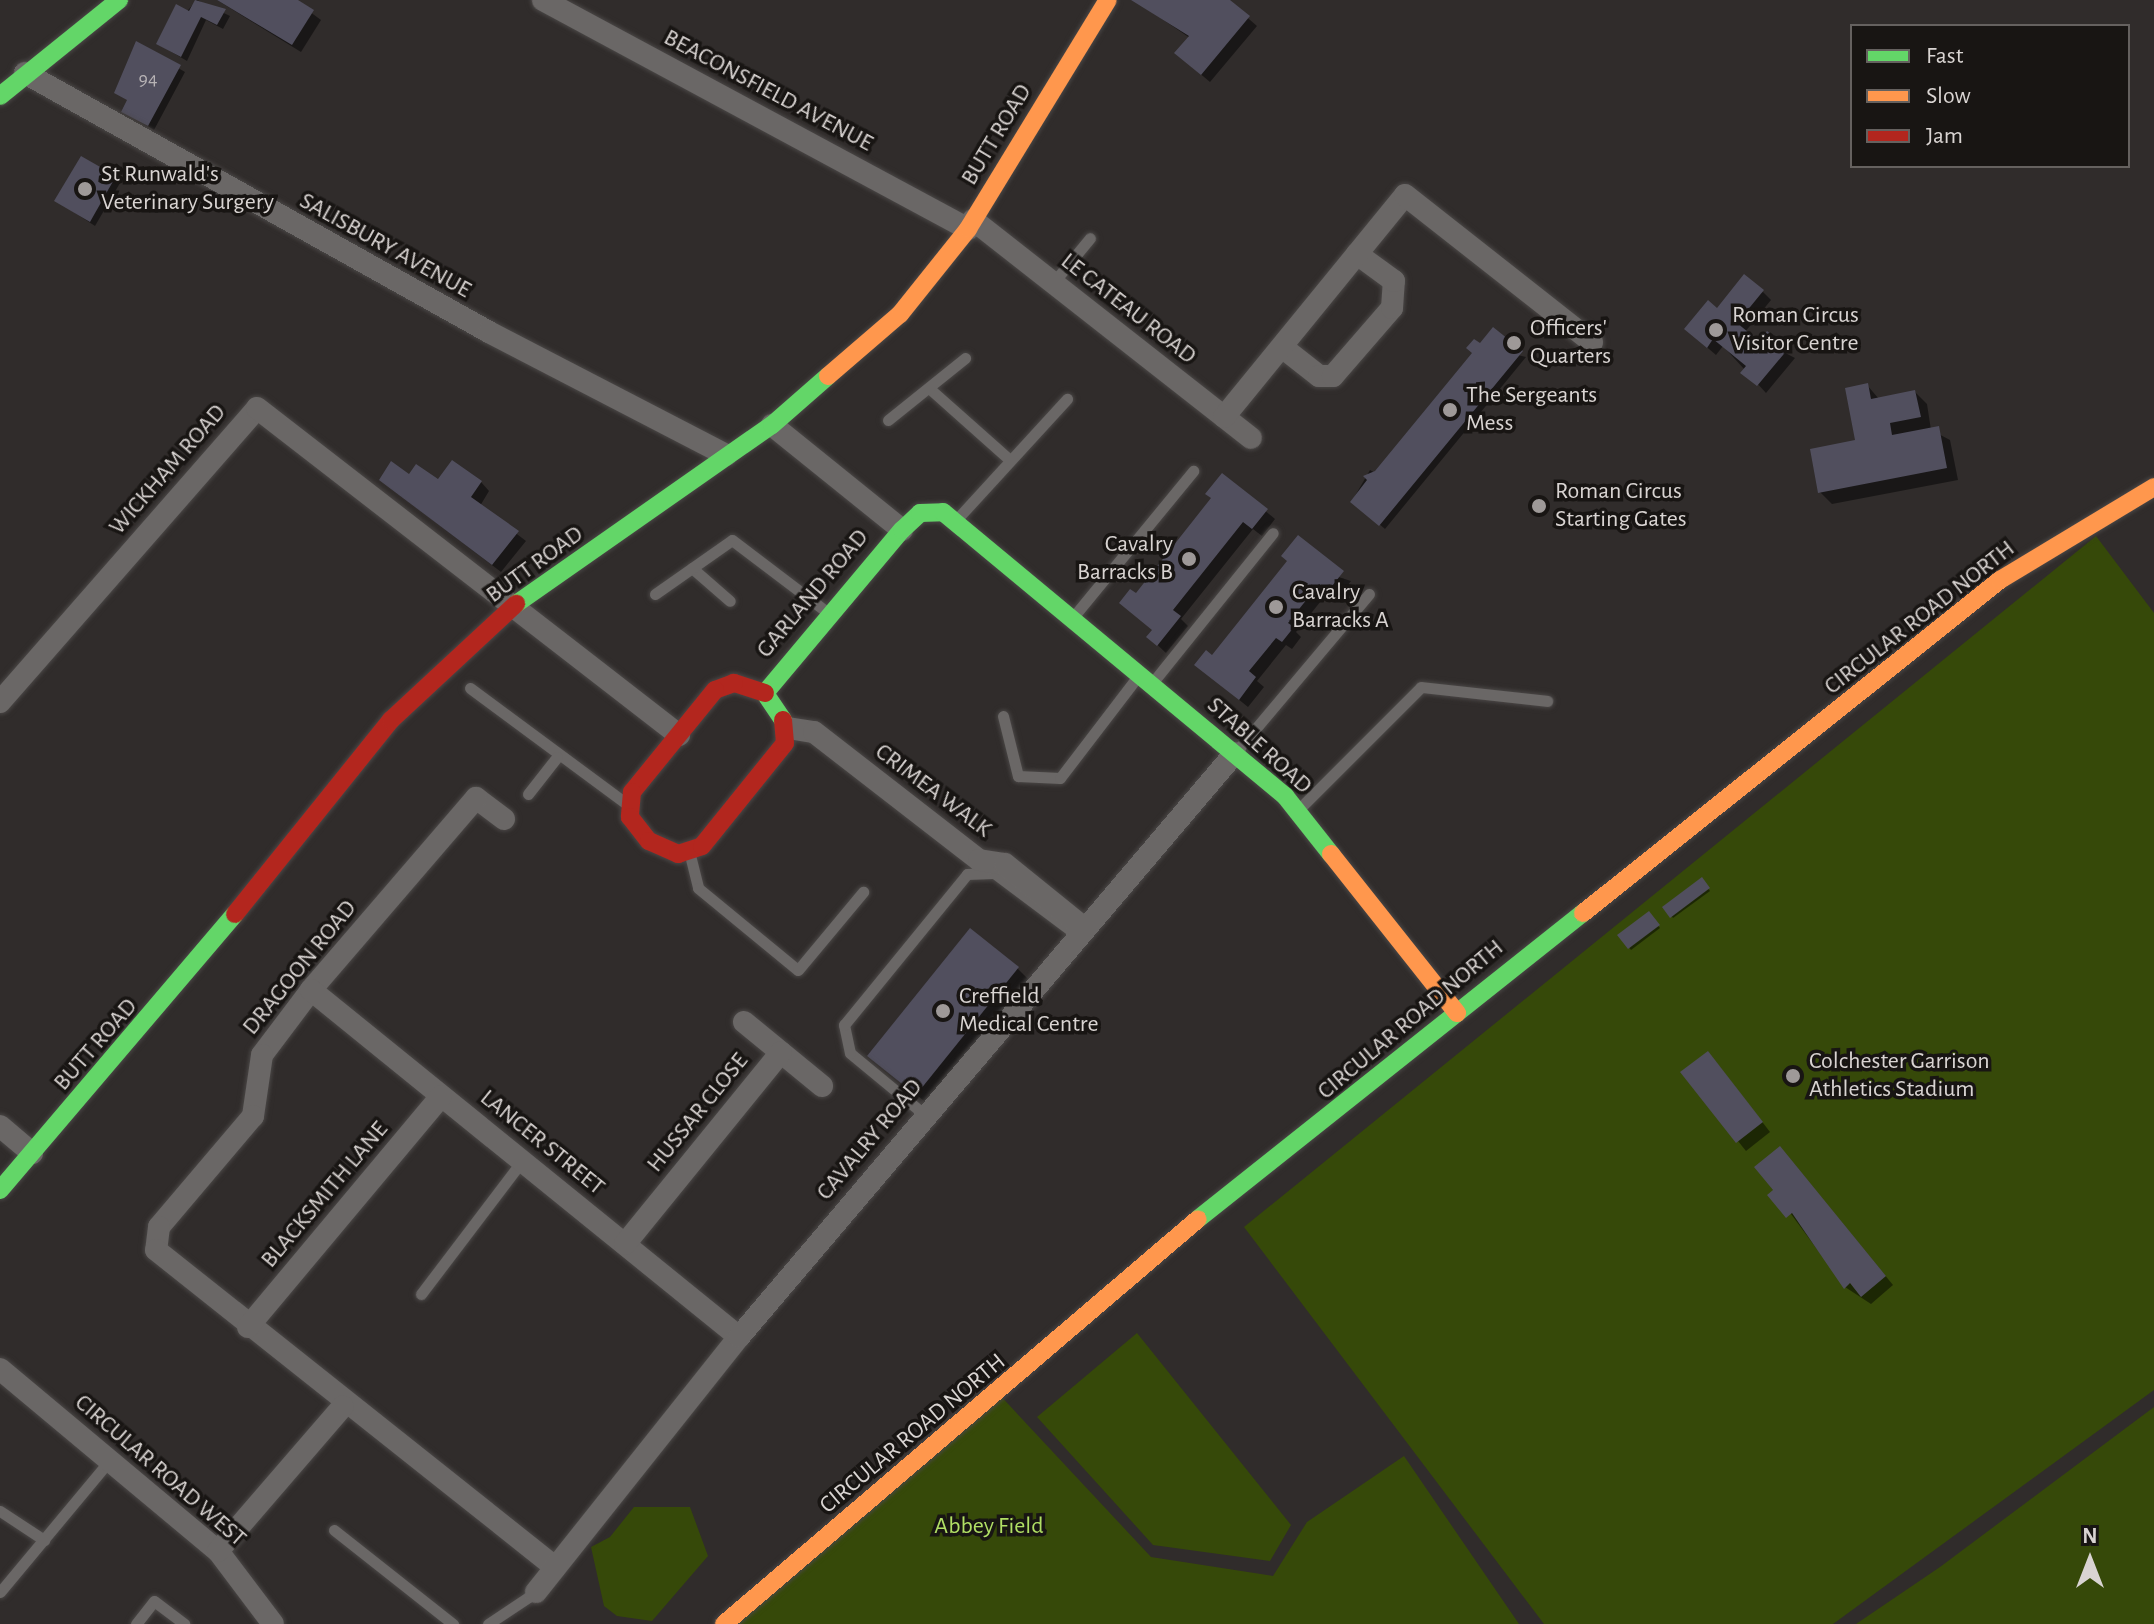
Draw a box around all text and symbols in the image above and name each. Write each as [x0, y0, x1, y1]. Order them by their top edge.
street label: BEACONSFIELD AVENUE [659, 24, 877, 158]
legend [1850, 24, 2130, 168]
text: Fast [1926, 44, 1963, 68]
house number: 94 [138, 67, 158, 91]
street label: BUTT ROAD [956, 79, 1038, 191]
text: Slow [1926, 84, 1971, 108]
text: Jam [1926, 124, 1963, 148]
place label: St Runwald's Veterinary Surgery [101, 161, 274, 217]
marker: St Runwald's Veterinary Surgery [76, 180, 94, 198]
street label: SALISBURY AVENUE [294, 187, 476, 305]
street label: LE CATEAU ROAD [1055, 247, 1201, 371]
place label: Roman Circus Visitor Centre [1732, 302, 1859, 358]
place label: Officers' Quarters [1530, 315, 1611, 371]
marker: Roman Circus Visitor Centre [1707, 321, 1725, 339]
marker: Officers' Quarters [1505, 334, 1523, 352]
place label: The Sergeants Mess [1466, 382, 1597, 438]
street label: WICKHAM ROAD [103, 399, 233, 541]
marker: The Sergeants Mess [1441, 401, 1459, 419]
place label: Roman Circus Starting Gates [1555, 478, 1687, 534]
marker: Roman Circus Starting Gates [1530, 497, 1548, 515]
street label: BUTT ROAD [481, 520, 589, 610]
street label: GARLAND ROAD [751, 524, 875, 664]
place label: Cavalry Barracks B [1077, 531, 1173, 587]
street label: CIRCULAR ROAD NORTH [1819, 535, 2021, 701]
marker: Cavalry Barracks B [1180, 550, 1198, 568]
place label: Cavalry Barracks A [1292, 579, 1389, 635]
marker: Cavalry Barracks A [1267, 598, 1285, 616]
street label: STABLE ROAD [1201, 691, 1317, 801]
street label: CRIMEA WALK [869, 738, 997, 844]
street label: DRAGOON ROAD [237, 895, 363, 1041]
street label: CIRCULAR ROAD NORTH [1312, 934, 1510, 1106]
place label: Creffield Medical Centre [959, 983, 1099, 1039]
street label: BUTT ROAD [48, 993, 144, 1097]
marker: Creffield Medical Centre [934, 1002, 952, 1020]
street label: HUSSAR CLOSE [641, 1048, 755, 1178]
place label: Colchester Garrison Athletics Stadium [1809, 1048, 1990, 1104]
marker: Colchester Garrison Athletics Stadium [1784, 1067, 1802, 1085]
street label: CAVALRY ROAD [811, 1074, 929, 1206]
street label: LANCER STREET [474, 1084, 610, 1202]
street label: BLACKSMITH LANE [255, 1116, 395, 1274]
street label: CIRCULAR ROAD NORTH [814, 1348, 1012, 1520]
street label: CIRCULAR ROAD WEST [68, 1389, 252, 1553]
park label: Abbey Field [934, 1513, 1044, 1541]
north arrow [2050, 1520, 2130, 1600]
text: N [2082, 1525, 2098, 1547]

